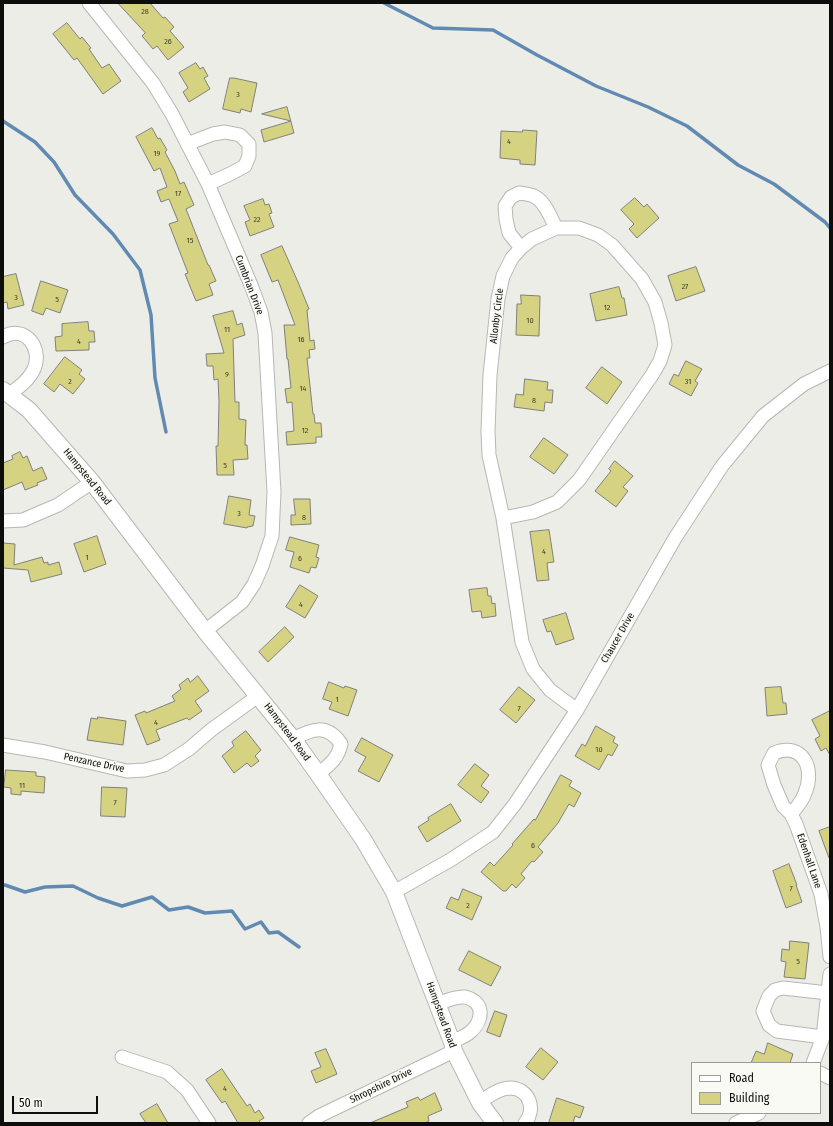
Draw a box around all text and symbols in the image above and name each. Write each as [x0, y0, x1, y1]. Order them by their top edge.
house number: 28 [141, 7, 149, 17]
house number: 26 [164, 37, 172, 47]
house number: 3 [236, 90, 240, 100]
house number: 4 [507, 137, 511, 147]
house number: 19 [153, 149, 161, 159]
house number: 17 [175, 189, 181, 199]
house number: 22 [253, 215, 261, 225]
house number: 15 [187, 236, 193, 246]
street label: Cumbrian Drive [232, 254, 266, 316]
house number: 27 [682, 282, 688, 292]
street label: Allonby Circle [488, 288, 506, 344]
house number: 3 [14, 293, 18, 303]
house number: 5 [55, 295, 59, 305]
house number: 12 [604, 303, 610, 313]
house number: 10 [526, 316, 534, 326]
house number: 11 [224, 325, 230, 335]
house number: 16 [297, 335, 305, 345]
house number: 4 [77, 337, 81, 347]
house number: 9 [225, 370, 229, 380]
house number: 2 [68, 377, 72, 387]
house number: 31 [685, 377, 691, 387]
house number: 14 [300, 384, 306, 394]
house number: 8 [532, 396, 536, 406]
house number: 12 [302, 426, 308, 436]
street label: Hampstead Road [60, 446, 114, 508]
house number: 5 [223, 461, 227, 471]
house number: 3 [237, 509, 241, 519]
house number: 8 [302, 513, 306, 523]
house number: 4 [542, 547, 546, 557]
house number: 1 [85, 553, 89, 563]
house number: 6 [298, 554, 302, 564]
house number: 4 [299, 600, 303, 610]
street label: Chaucer Drive [599, 611, 637, 665]
house number: 1 [335, 695, 339, 705]
street label: Hampstead Road [261, 701, 313, 763]
house number: 7 [517, 704, 521, 714]
house number: 4 [154, 718, 158, 728]
house number: 10 [595, 745, 603, 755]
street label: Penzance Drive [63, 751, 125, 775]
house number: 11 [19, 781, 25, 791]
house number: 7 [113, 798, 117, 808]
street label: Edenhall Lane [794, 832, 824, 890]
house number: 6 [531, 841, 535, 851]
house number: 7 [789, 884, 793, 894]
house number: 2 [466, 901, 470, 911]
house number: 5 [796, 957, 800, 967]
street label: Hampstead Road [423, 980, 459, 1050]
legend [691, 1062, 821, 1114]
street label: Shropshire Drive [348, 1066, 414, 1106]
text: Road [729, 1071, 754, 1085]
house number: 4 [223, 1084, 227, 1094]
scale bar [14, 1088, 100, 1114]
text: Building [729, 1091, 769, 1105]
text: 50 m [19, 1096, 43, 1110]

